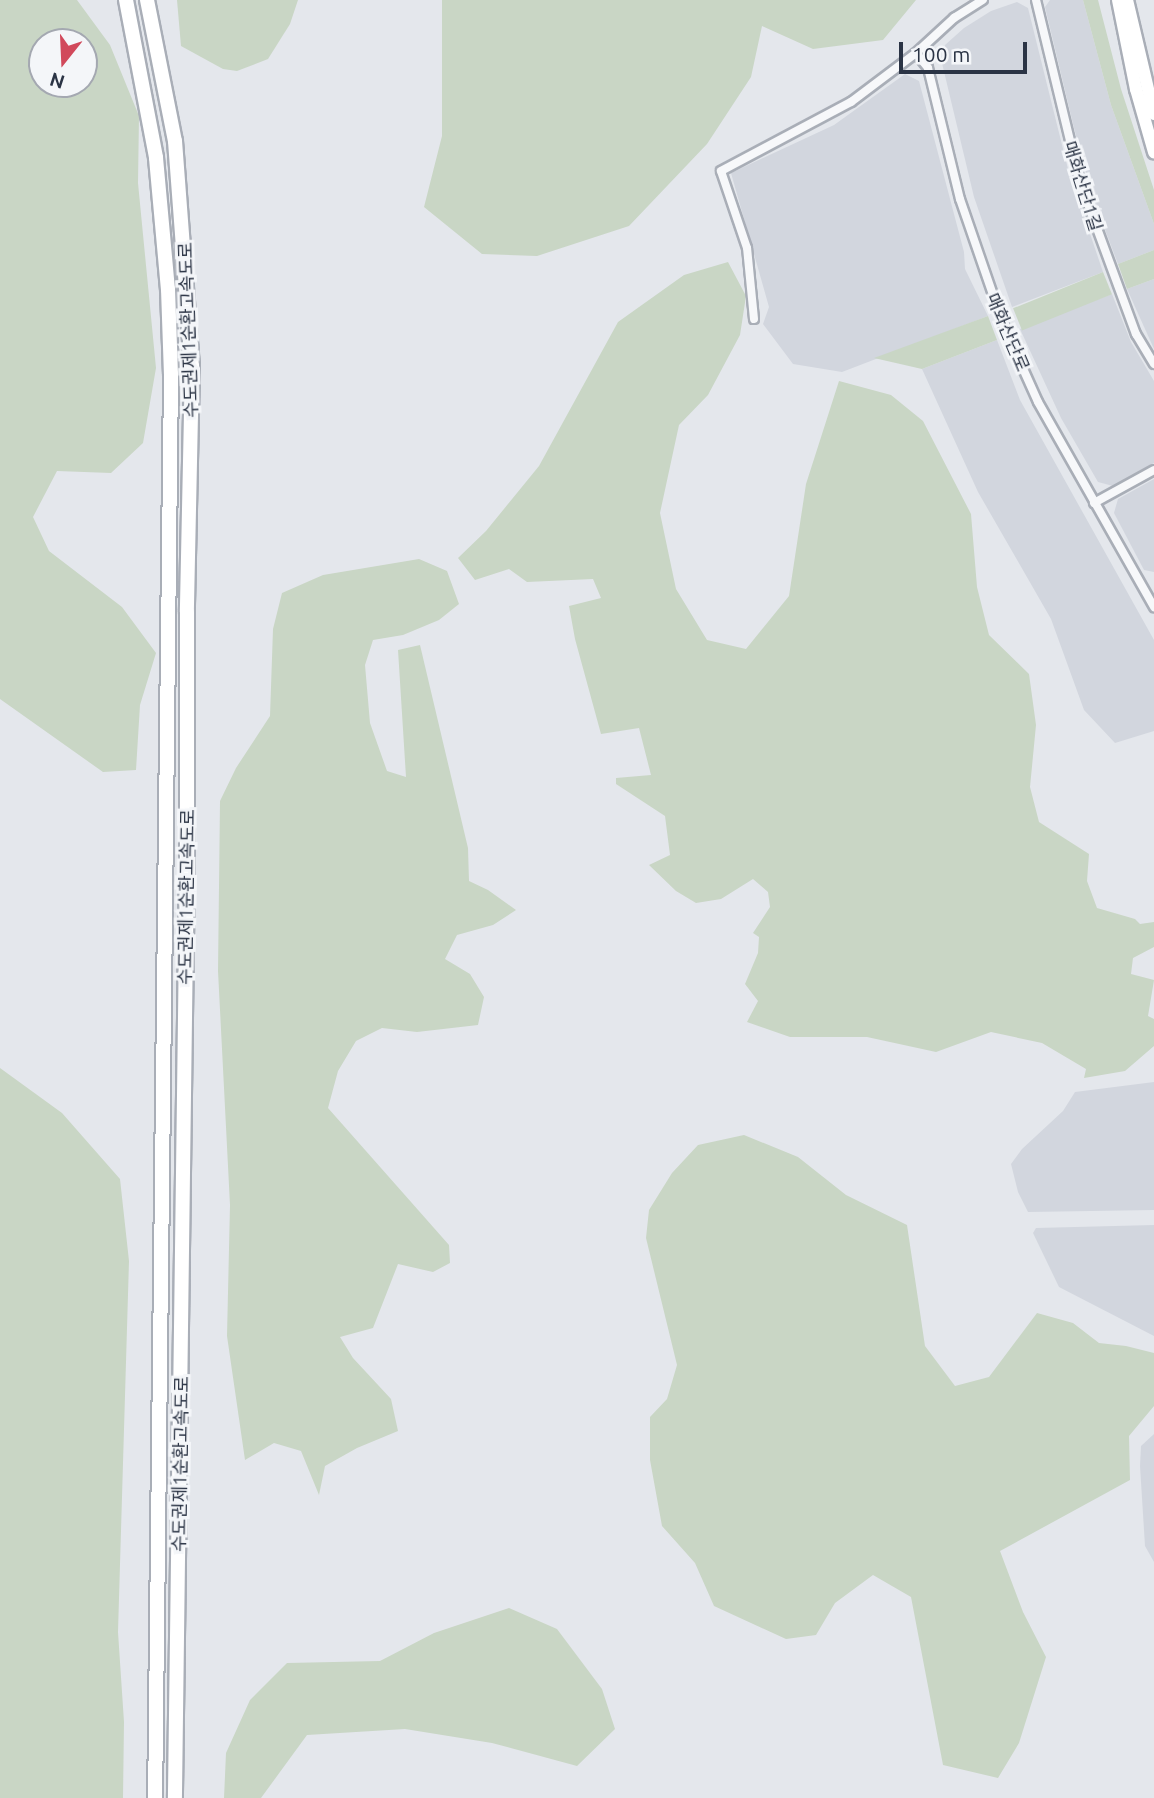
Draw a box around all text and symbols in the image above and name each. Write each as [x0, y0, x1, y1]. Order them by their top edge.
north arrow [28, 28, 98, 98]
scale bar [902, 28, 1030, 72]
text: 100 m [912, 42, 970, 66]
text: N [47, 68, 67, 94]
street label: 매화산단1길 [1059, 138, 1107, 234]
street label: 수도권제1순환고속도로 [174, 242, 202, 418]
street label: 매화산단로 [982, 290, 1034, 374]
street label: 수도권제1순환고속도로 [174, 809, 198, 985]
street label: 수도권제1순환고속도로 [168, 1376, 192, 1552]

